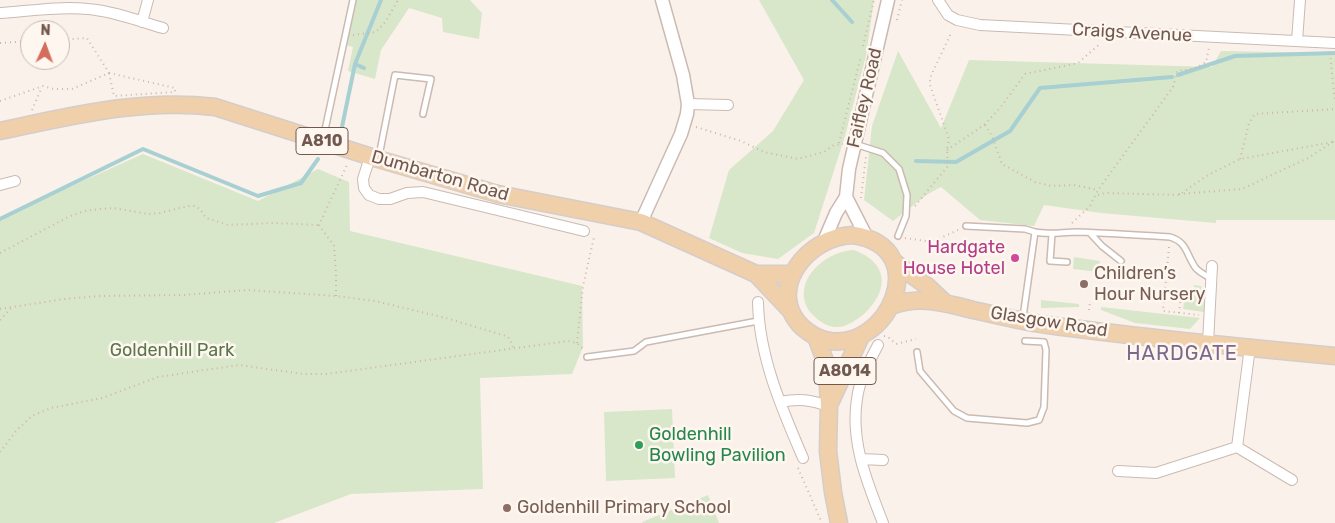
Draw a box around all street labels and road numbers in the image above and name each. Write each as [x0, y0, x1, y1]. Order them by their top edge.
street label: Craigs Avenue [1071, 19, 1193, 47]
street label: Faifley Road [843, 46, 887, 150]
road number: A810 [296, 128, 348, 154]
street label: Dumbarton Road [369, 146, 511, 206]
street label: Glasgow Road [989, 302, 1109, 342]
road number: A8014 [814, 358, 876, 384]

